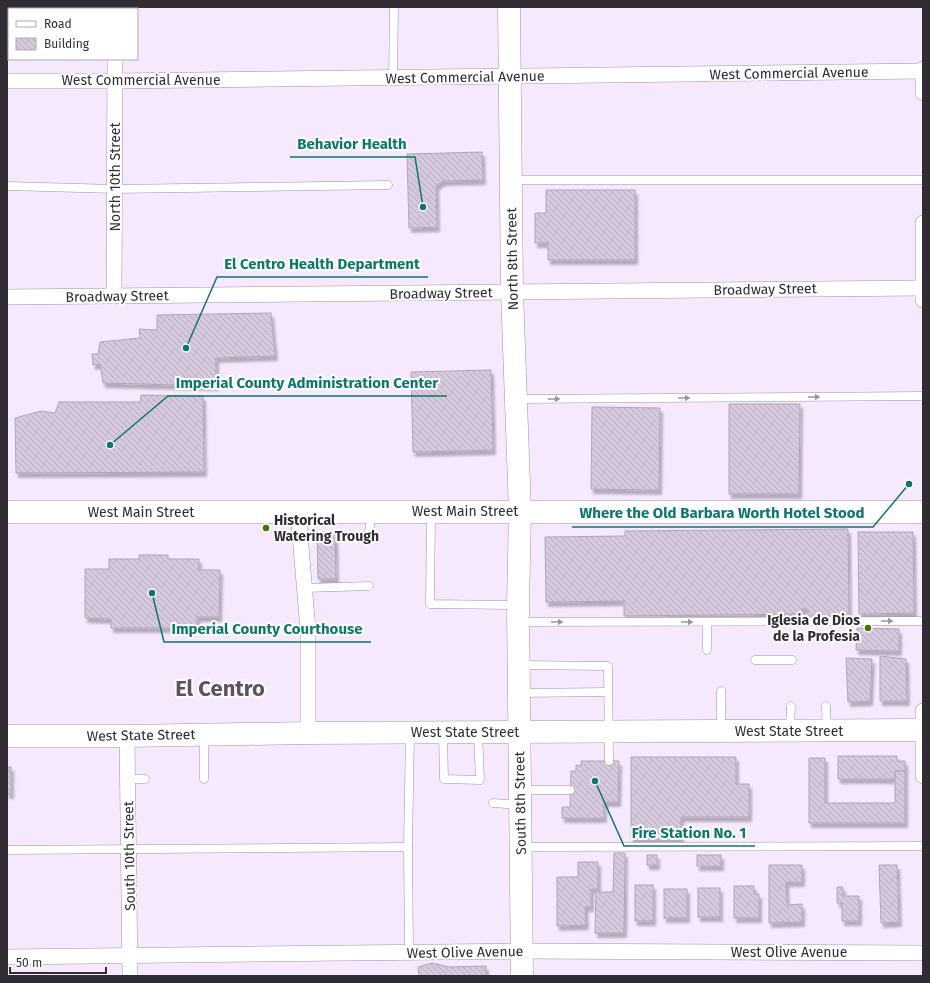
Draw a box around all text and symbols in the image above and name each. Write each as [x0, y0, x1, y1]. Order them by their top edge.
legend [8, 8, 138, 60]
text: Road [44, 17, 72, 31]
text: Building [44, 37, 90, 51]
street label: West Commercial Avenue [709, 64, 869, 83]
street label: West Commercial Avenue [385, 68, 545, 87]
street label: West Commercial Avenue [61, 72, 221, 89]
street label: North 10th Street [107, 122, 124, 231]
callout: Behavior Health [290, 130, 415, 157]
text: Behavior Health [297, 135, 407, 153]
street label: North 8th Street [503, 207, 522, 311]
callout: El Centro Health Department [217, 250, 428, 277]
text: El Centro Health Department [224, 255, 420, 273]
street label: Broadway Street [713, 280, 818, 299]
street label: Broadway Street [389, 284, 494, 303]
street label: Broadway Street [65, 287, 170, 306]
callout: Imperial County Administration Center [168, 369, 447, 396]
text: Imperial County Administration Center [176, 374, 439, 392]
one-way arrow [808, 394, 821, 400]
one-way arrow [678, 395, 691, 401]
one-way arrow [548, 396, 561, 402]
callout: Where the Old Barbara Worth Hotel Stood [572, 500, 873, 527]
street label: West Main Street [412, 503, 519, 520]
street label: West Main Street [88, 504, 195, 521]
text: Where the Old Barbara Worth Hotel Stood [580, 504, 864, 522]
place label: Historical Watering Trough [274, 512, 379, 545]
marker: Historical Watering Trough [261, 523, 271, 533]
place label: Iglesia de Dios de la Profesia [767, 612, 860, 645]
callout: Imperial County Courthouse [164, 615, 371, 642]
one-way arrow [881, 618, 894, 624]
one-way arrow [551, 619, 564, 625]
one-way arrow [681, 619, 694, 625]
text: Imperial County Courthouse [172, 620, 362, 638]
marker: Iglesia de Dios de la Profesia [863, 623, 873, 633]
district label: El Centro [175, 675, 265, 702]
street label: West State Street [735, 723, 844, 740]
street label: West State Street [411, 724, 520, 741]
street label: West State Street [87, 726, 196, 745]
street label: South 8th Street [511, 750, 530, 855]
street label: South 10th Street [120, 800, 139, 911]
callout: Fire Station No. 1 [624, 819, 755, 846]
text: Fire Station No. 1 [632, 824, 746, 842]
street label: West Olive Avenue [407, 943, 524, 962]
street label: West Olive Avenue [731, 944, 847, 961]
scale bar [10, 949, 106, 975]
text: 50 m [16, 956, 42, 970]

